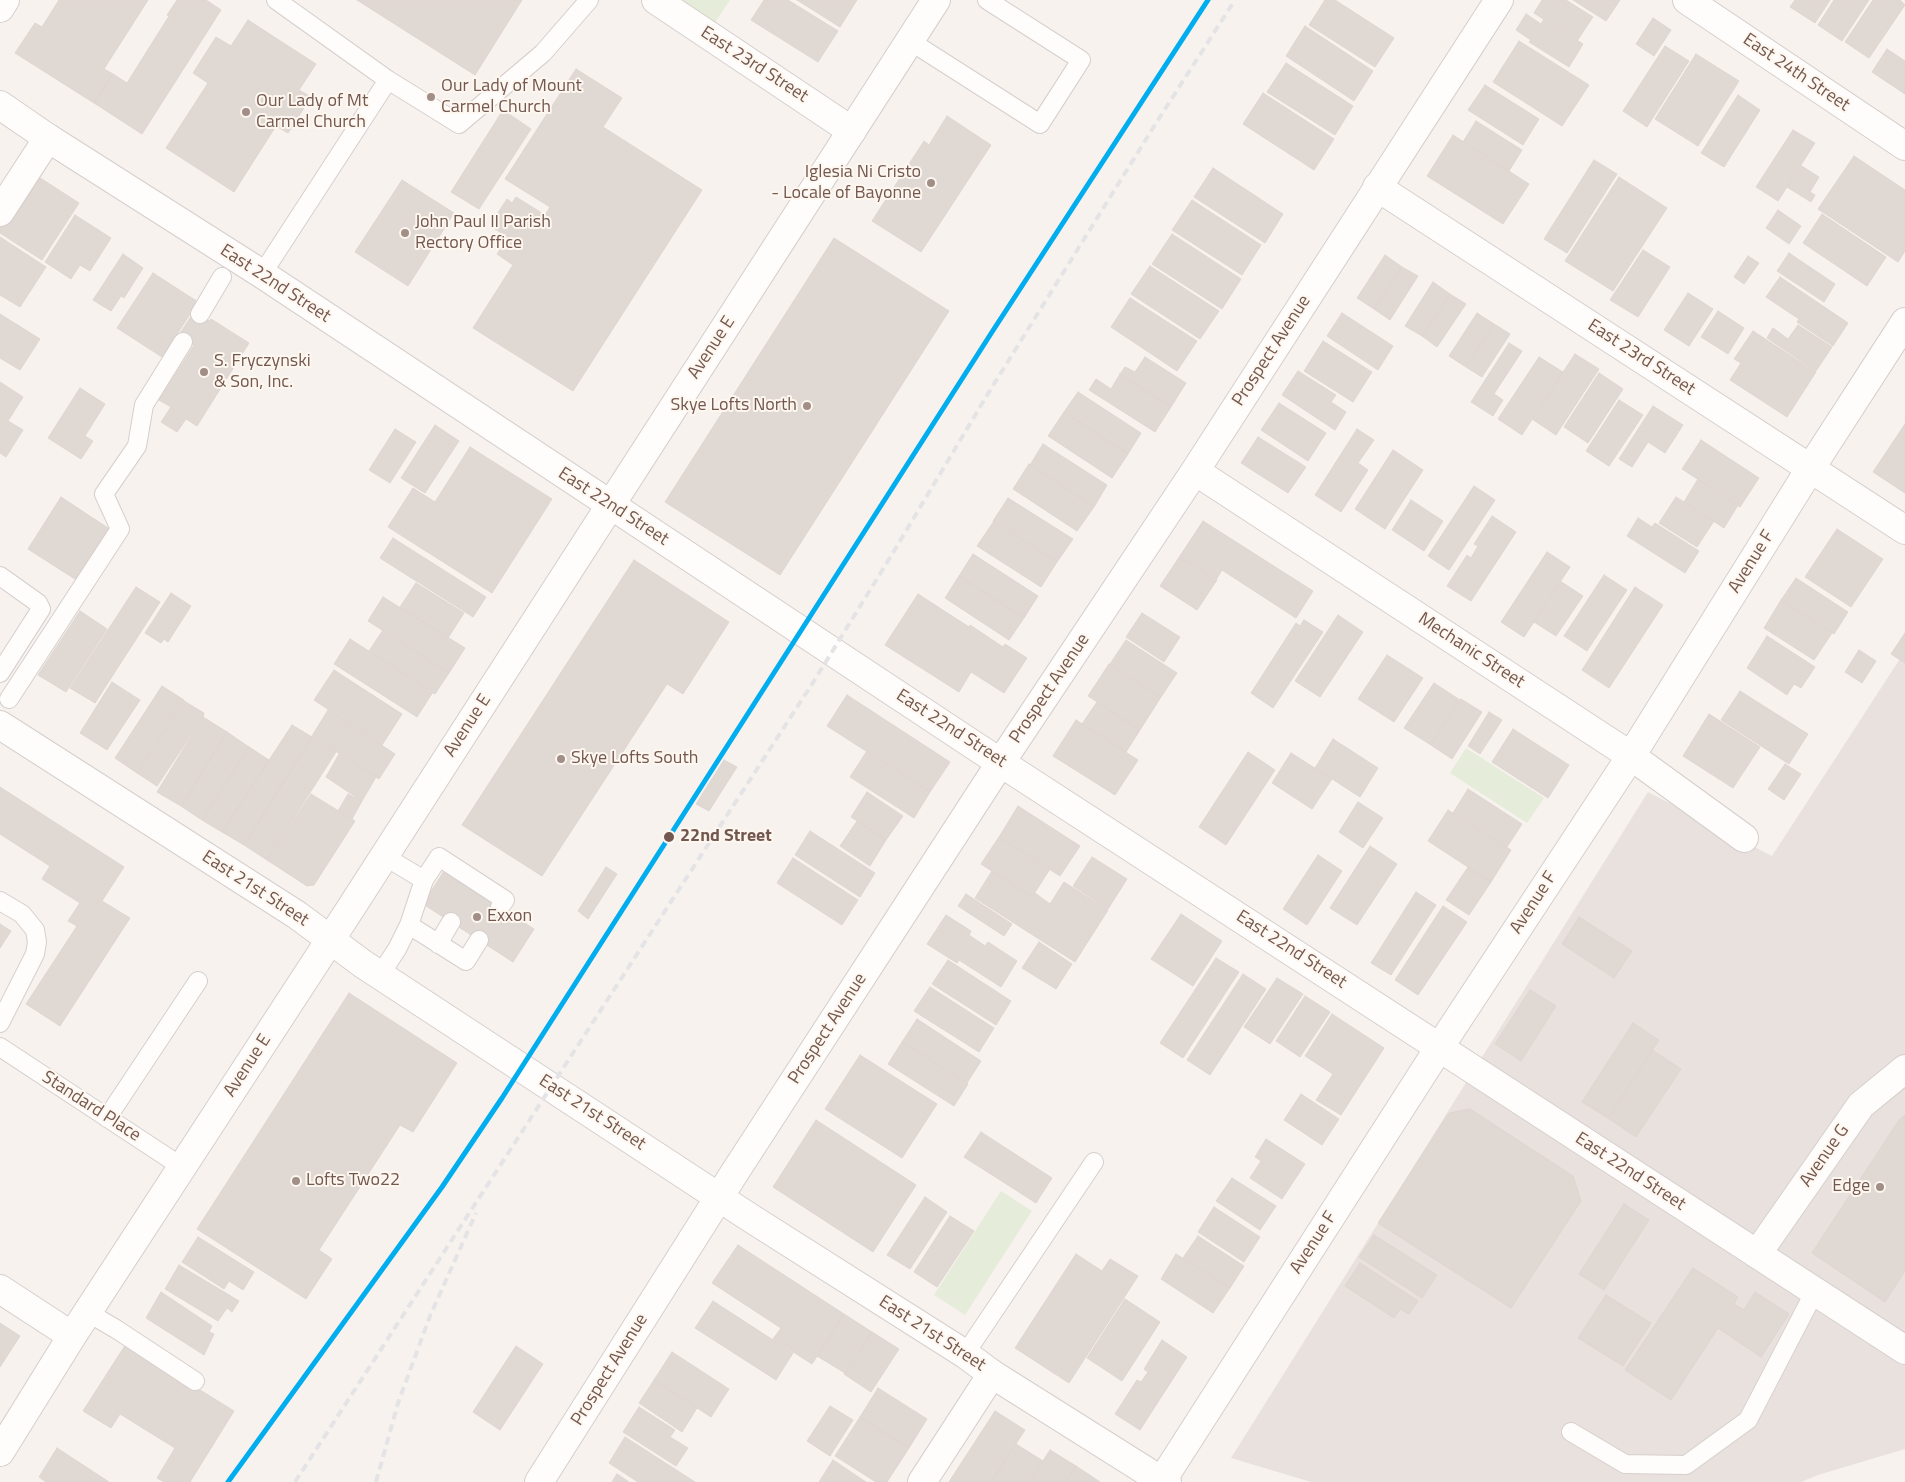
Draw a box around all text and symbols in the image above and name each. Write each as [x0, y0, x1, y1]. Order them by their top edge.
street label: East 23rd Street [696, 22, 812, 108]
street label: East 24th Street [1739, 29, 1853, 117]
place label: Our Lady of Mount Carmel Church [441, 76, 582, 118]
place label: Our Lady of Mt Carmel Church [256, 91, 368, 134]
marker: Our Lady of Mount Carmel Church [425, 91, 437, 103]
marker: Our Lady of Mt Carmel Church [240, 106, 252, 118]
place label: Iglesia Ni Cristo - Locale of Bayonne [771, 162, 921, 204]
marker: Iglesia Ni Cristo - Locale of Bayonne [925, 177, 937, 189]
place label: John Paul II Parish Rectory Office [415, 212, 551, 254]
marker: John Paul II Parish Rectory Office [399, 227, 411, 239]
street label: East 22nd Street [216, 240, 334, 328]
street label: Prospect Avenue [1228, 292, 1316, 410]
street label: Avenue E [684, 313, 740, 383]
street label: East 23rd Street [1583, 315, 1699, 401]
place label: S. Fryczynski & Son, Inc. [214, 351, 311, 394]
marker: S. Fryczynski & Son, Inc. [198, 366, 210, 378]
place label: Skye Lofts North [671, 395, 797, 417]
marker: Skye Lofts North [801, 400, 813, 412]
street label: East 22nd Street [554, 463, 672, 551]
street label: Avenue F [1724, 527, 1780, 597]
street label: Mechanic Street [1414, 609, 1528, 693]
street label: Prospect Avenue [1005, 630, 1095, 748]
street label: East 22nd Street [892, 685, 1010, 773]
street label: Avenue E [440, 691, 496, 761]
place label: Skye Lofts South [571, 748, 698, 770]
marker: Skye Lofts South [555, 753, 567, 765]
place label: 22nd Street [680, 826, 772, 848]
marker: 22nd Street [662, 830, 676, 844]
street label: East 21st Street [198, 846, 312, 932]
street label: Avenue F [1506, 868, 1562, 938]
place label: Exxon [487, 906, 532, 928]
street label: East 22nd Street [1232, 906, 1350, 994]
marker: Exxon [471, 911, 483, 923]
street label: Prospect Avenue [784, 970, 872, 1088]
street label: Avenue E [220, 1031, 276, 1101]
street label: Standard Place [38, 1067, 144, 1147]
street label: East 21st Street [535, 1070, 649, 1156]
street label: Avenue G [1796, 1121, 1854, 1191]
street label: East 22nd Street [1571, 1128, 1689, 1216]
place label: Lofts Two22 [306, 1170, 400, 1192]
marker: Lofts Two22 [290, 1175, 302, 1187]
place label: Edge [1832, 1176, 1870, 1198]
marker: Edge [1874, 1181, 1886, 1193]
street label: Avenue F [1286, 1208, 1342, 1278]
street label: East 21st Street [875, 1291, 989, 1377]
street label: Prospect Avenue [567, 1310, 653, 1430]

